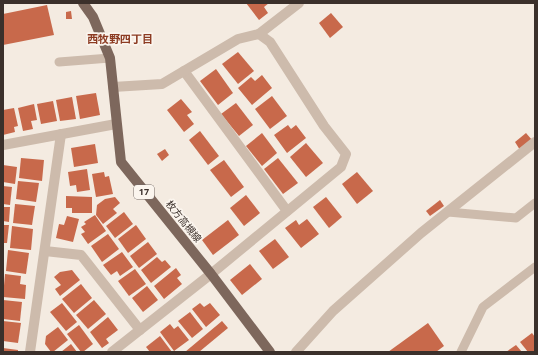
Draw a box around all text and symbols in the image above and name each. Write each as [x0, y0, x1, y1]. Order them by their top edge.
district label: 西牧野四丁目 [87, 31, 153, 46]
road number: 17 [134, 185, 154, 199]
street label: 枚方高槻線 [163, 197, 205, 245]

